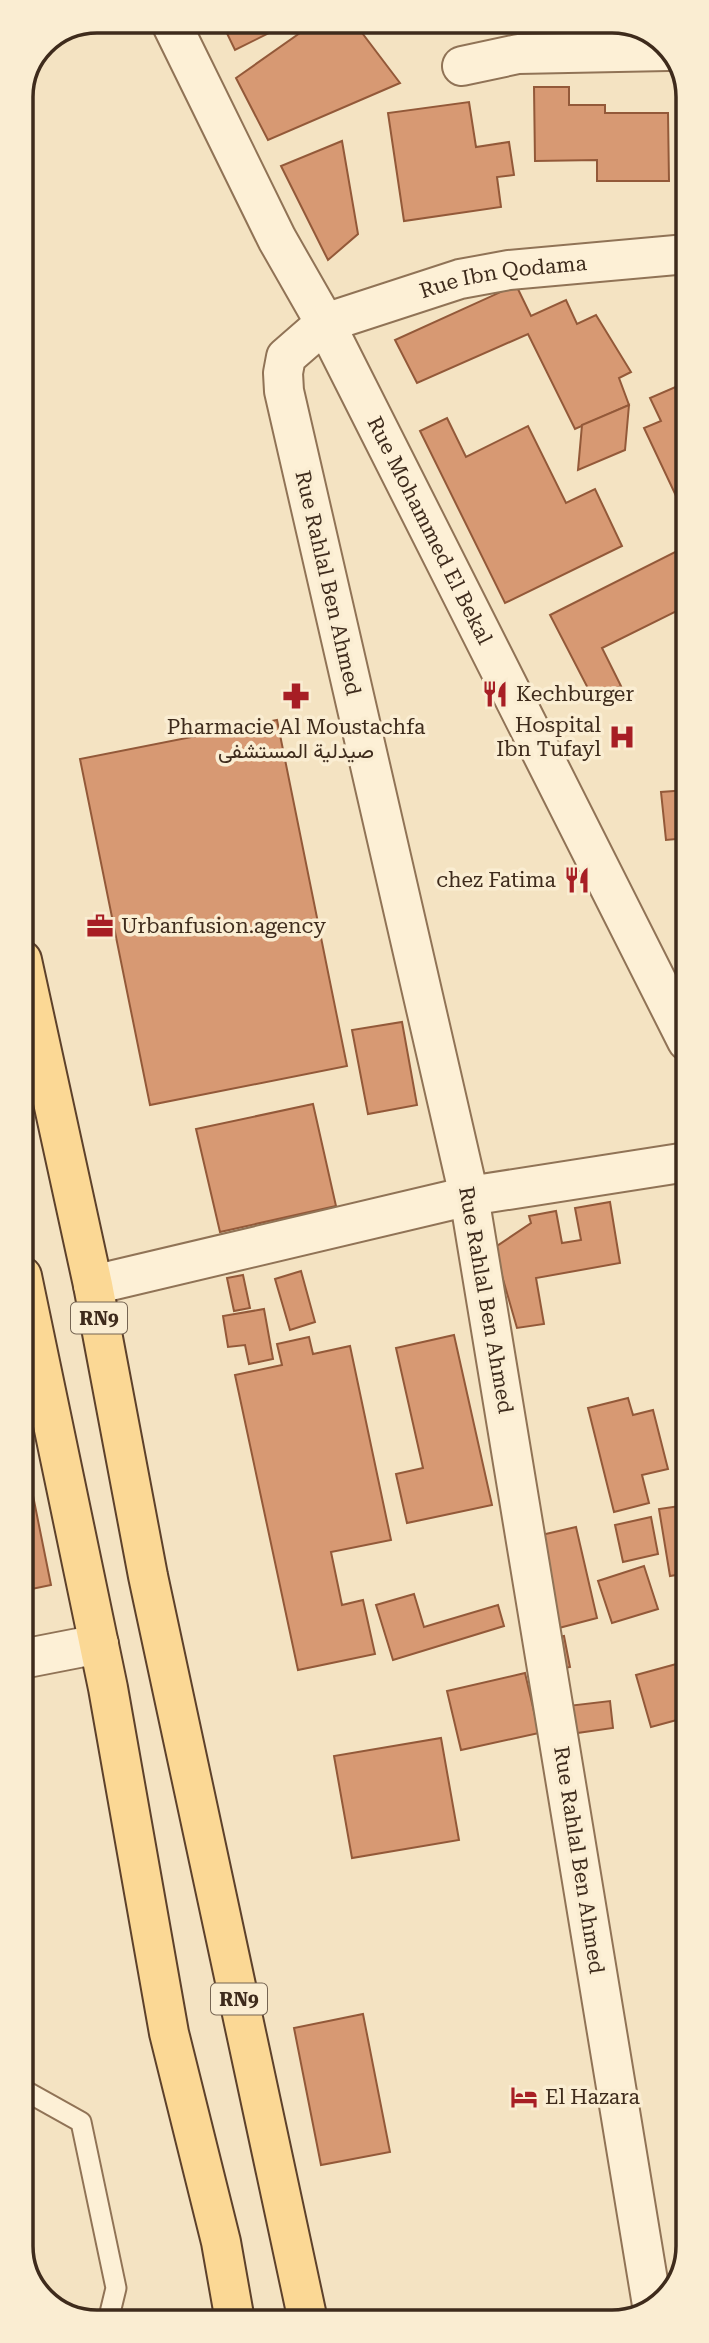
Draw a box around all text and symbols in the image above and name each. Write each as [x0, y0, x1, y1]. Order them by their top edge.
street label: Rue Ibn Qodama [417, 251, 588, 303]
street label: Rue Mohammed El Bekal [362, 413, 497, 649]
street label: Rue Rahlal Ben Ahmed [290, 468, 366, 698]
restaurant icon: Kechburger [480, 679, 510, 709]
pharmacy icon: Pharmacie Al Moustachfa صيدلية المستشفى [281, 681, 311, 711]
place label: Kechburger [516, 682, 634, 706]
place label: Hospital Ibn Tufayl [496, 713, 602, 761]
place label: Pharmacie Al Moustachfa صيدلية المستشفى [167, 715, 426, 763]
hospital icon: Hospital Ibn Tufayl [607, 722, 637, 752]
restaurant icon: chez Fatima [562, 865, 592, 895]
place label: chez Fatima [436, 868, 557, 892]
office icon: Urbanfusion.agency [85, 911, 115, 941]
place label: Urbanfusion.agency [121, 914, 326, 938]
street label: Rue Rahlal Ben Ahmed [454, 1185, 518, 1416]
road number: RN9 [71, 1302, 127, 1334]
street label: Rue Rahlal Ben Ahmed [549, 1744, 609, 1976]
road number: RN9 [211, 1983, 267, 2014]
hotel icon: El Hazara [509, 2082, 539, 2112]
place label: El Hazara [545, 2085, 641, 2109]

